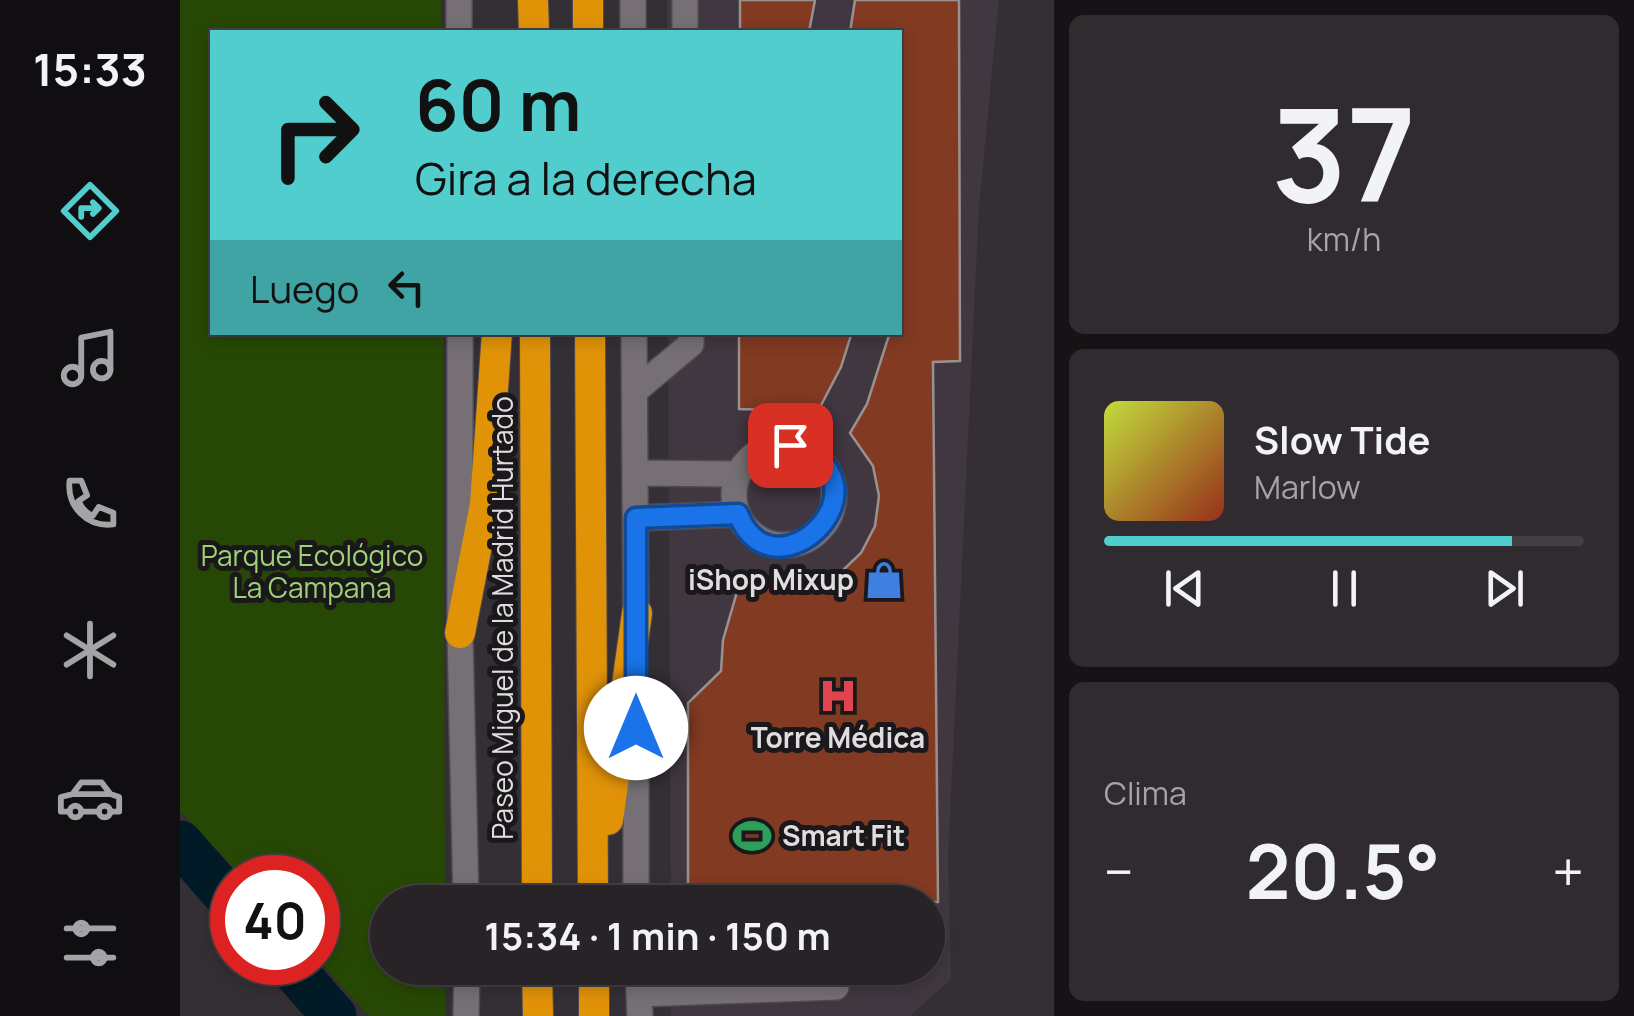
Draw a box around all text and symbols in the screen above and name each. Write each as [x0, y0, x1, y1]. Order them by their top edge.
text: 15:33 [33, 38, 147, 100]
text: 60 m [415, 56, 582, 152]
text: 37 [1272, 63, 1416, 241]
icon: right [250, 70, 380, 200]
text: Gira a la derecha [415, 147, 757, 209]
icon: directions [55, 176, 125, 246]
text: km/h [1307, 217, 1381, 261]
icon: left [379, 260, 434, 315]
text: Luego [250, 262, 359, 314]
icon: music [55, 323, 125, 393]
street label: Paseo Miguel de la Madrid Hurtado [483, 396, 521, 840]
pin [748, 403, 833, 488]
text: Slow Tide [1254, 413, 1431, 465]
icon: arrive [763, 418, 818, 473]
text: Marlow [1254, 465, 1361, 509]
icon: phone [55, 469, 125, 539]
park label: Parque Ecológico La Campana [201, 536, 423, 606]
shop icon: iShop Mixup [863, 559, 905, 601]
place label: iShop Mixup [688, 560, 854, 598]
icon: previous [1157, 561, 1212, 616]
icon: pause [1317, 561, 1372, 616]
icon: next [1477, 561, 1532, 616]
icon: climate [55, 615, 125, 685]
hospital icon: Torre Médica [817, 675, 859, 717]
position arrow [584, 676, 688, 780]
place label: Torre Médica [751, 718, 925, 756]
icon: car [55, 762, 125, 832]
text: Clima [1104, 771, 1187, 815]
sports icon: Smart Fit [731, 815, 773, 857]
place label: Smart Fit [782, 816, 905, 854]
text: 20.5° [1246, 819, 1440, 922]
text: − [1104, 833, 1134, 909]
text: + [1552, 833, 1584, 909]
speed limit sign: 40 [210, 855, 340, 985]
icon: filters [55, 908, 125, 978]
text: 15:34 · 1 min · 150 m [484, 909, 831, 961]

